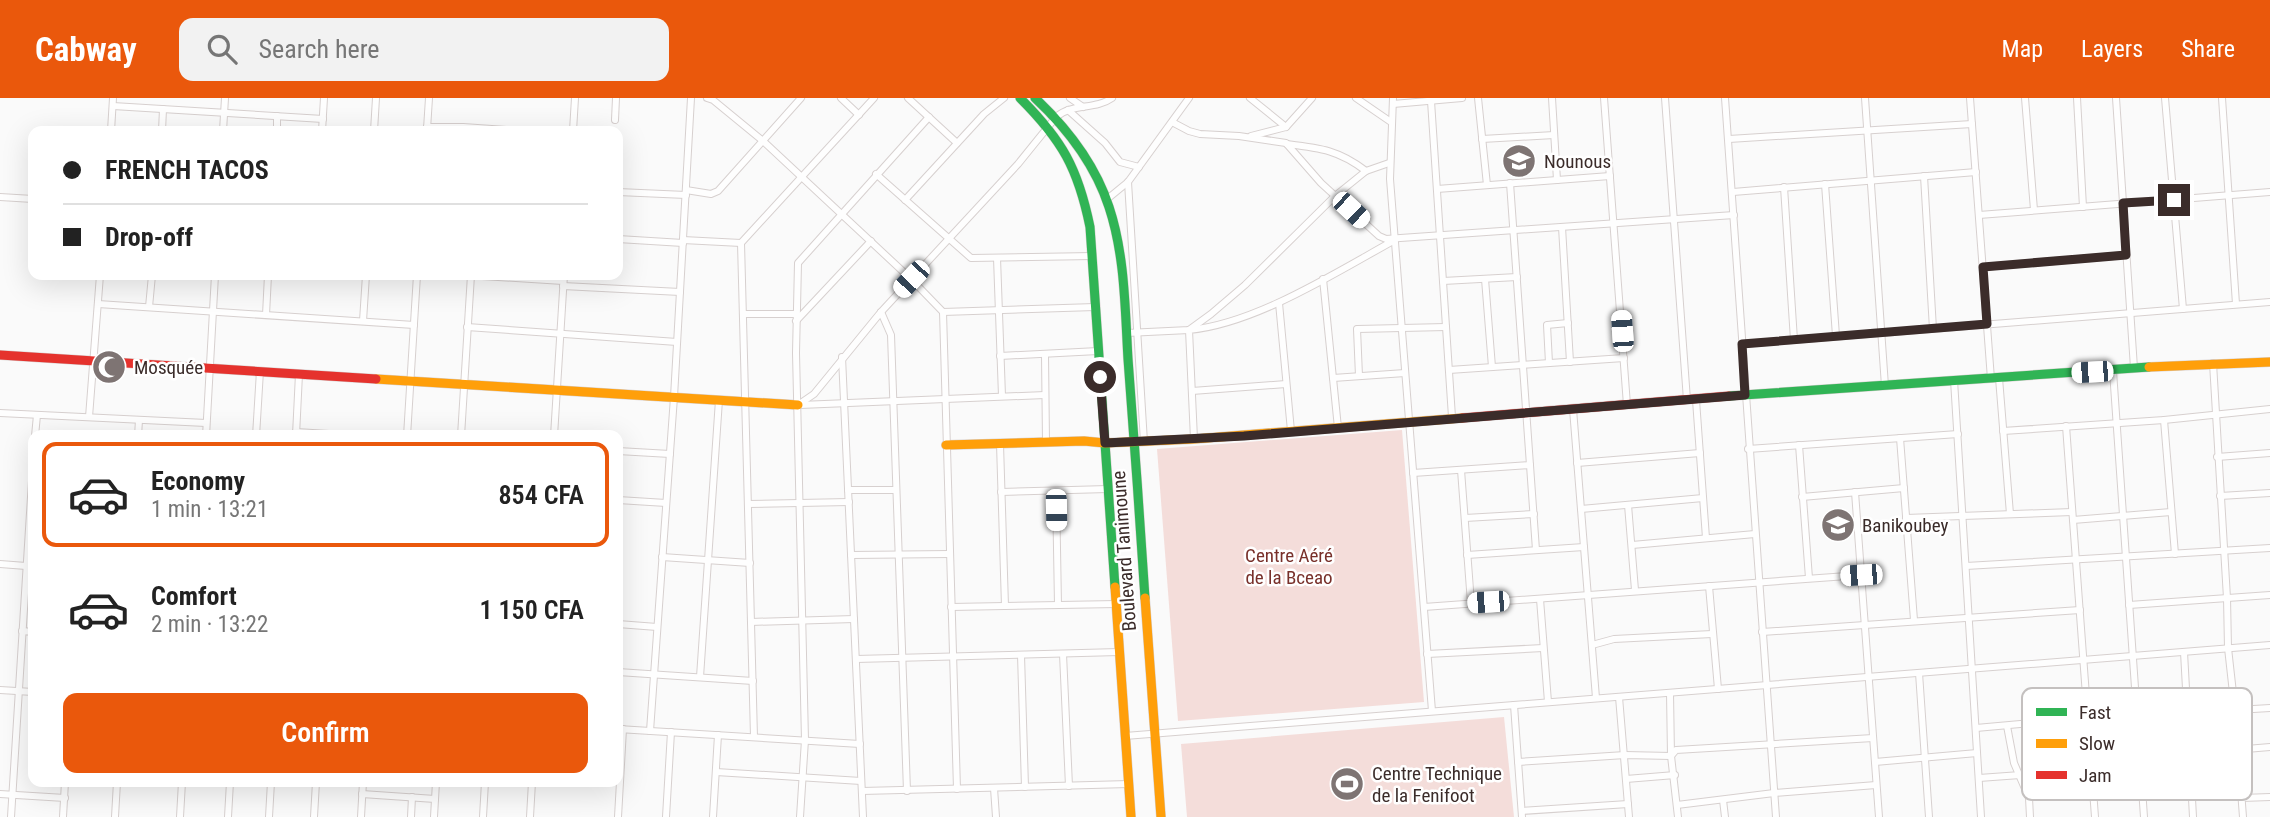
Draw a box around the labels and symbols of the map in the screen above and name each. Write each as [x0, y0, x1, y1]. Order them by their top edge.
school or university icon: Nounous [1500, 142, 1538, 180]
place label: Nounous [1544, 150, 1611, 173]
route end [2158, 184, 2190, 216]
car [1329, 188, 1374, 232]
car [889, 256, 934, 302]
car [1611, 309, 1634, 353]
mosque icon: Mosquée [90, 348, 128, 386]
place label: Mosquée [134, 356, 203, 379]
car [2071, 360, 2114, 384]
route start [1084, 361, 1116, 393]
street label: Boulevard Tanimoune [1107, 470, 1141, 632]
car [1046, 489, 1067, 531]
school or university icon: Banikoubey [1819, 506, 1857, 544]
place label: Banikoubey [1862, 514, 1948, 537]
park label: Centre Aéré de la Bceao [1245, 544, 1333, 589]
car [1840, 563, 1883, 587]
car [1467, 590, 1510, 614]
legend [2022, 688, 2252, 800]
text: Fast [2079, 701, 2111, 724]
text: Slow [2079, 732, 2115, 755]
place label: Centre Technique de la Fenifoot [1372, 762, 1502, 807]
text: Jam [2079, 764, 2112, 787]
sports icon: Centre Technique de la Fenifoot [1328, 765, 1366, 803]

